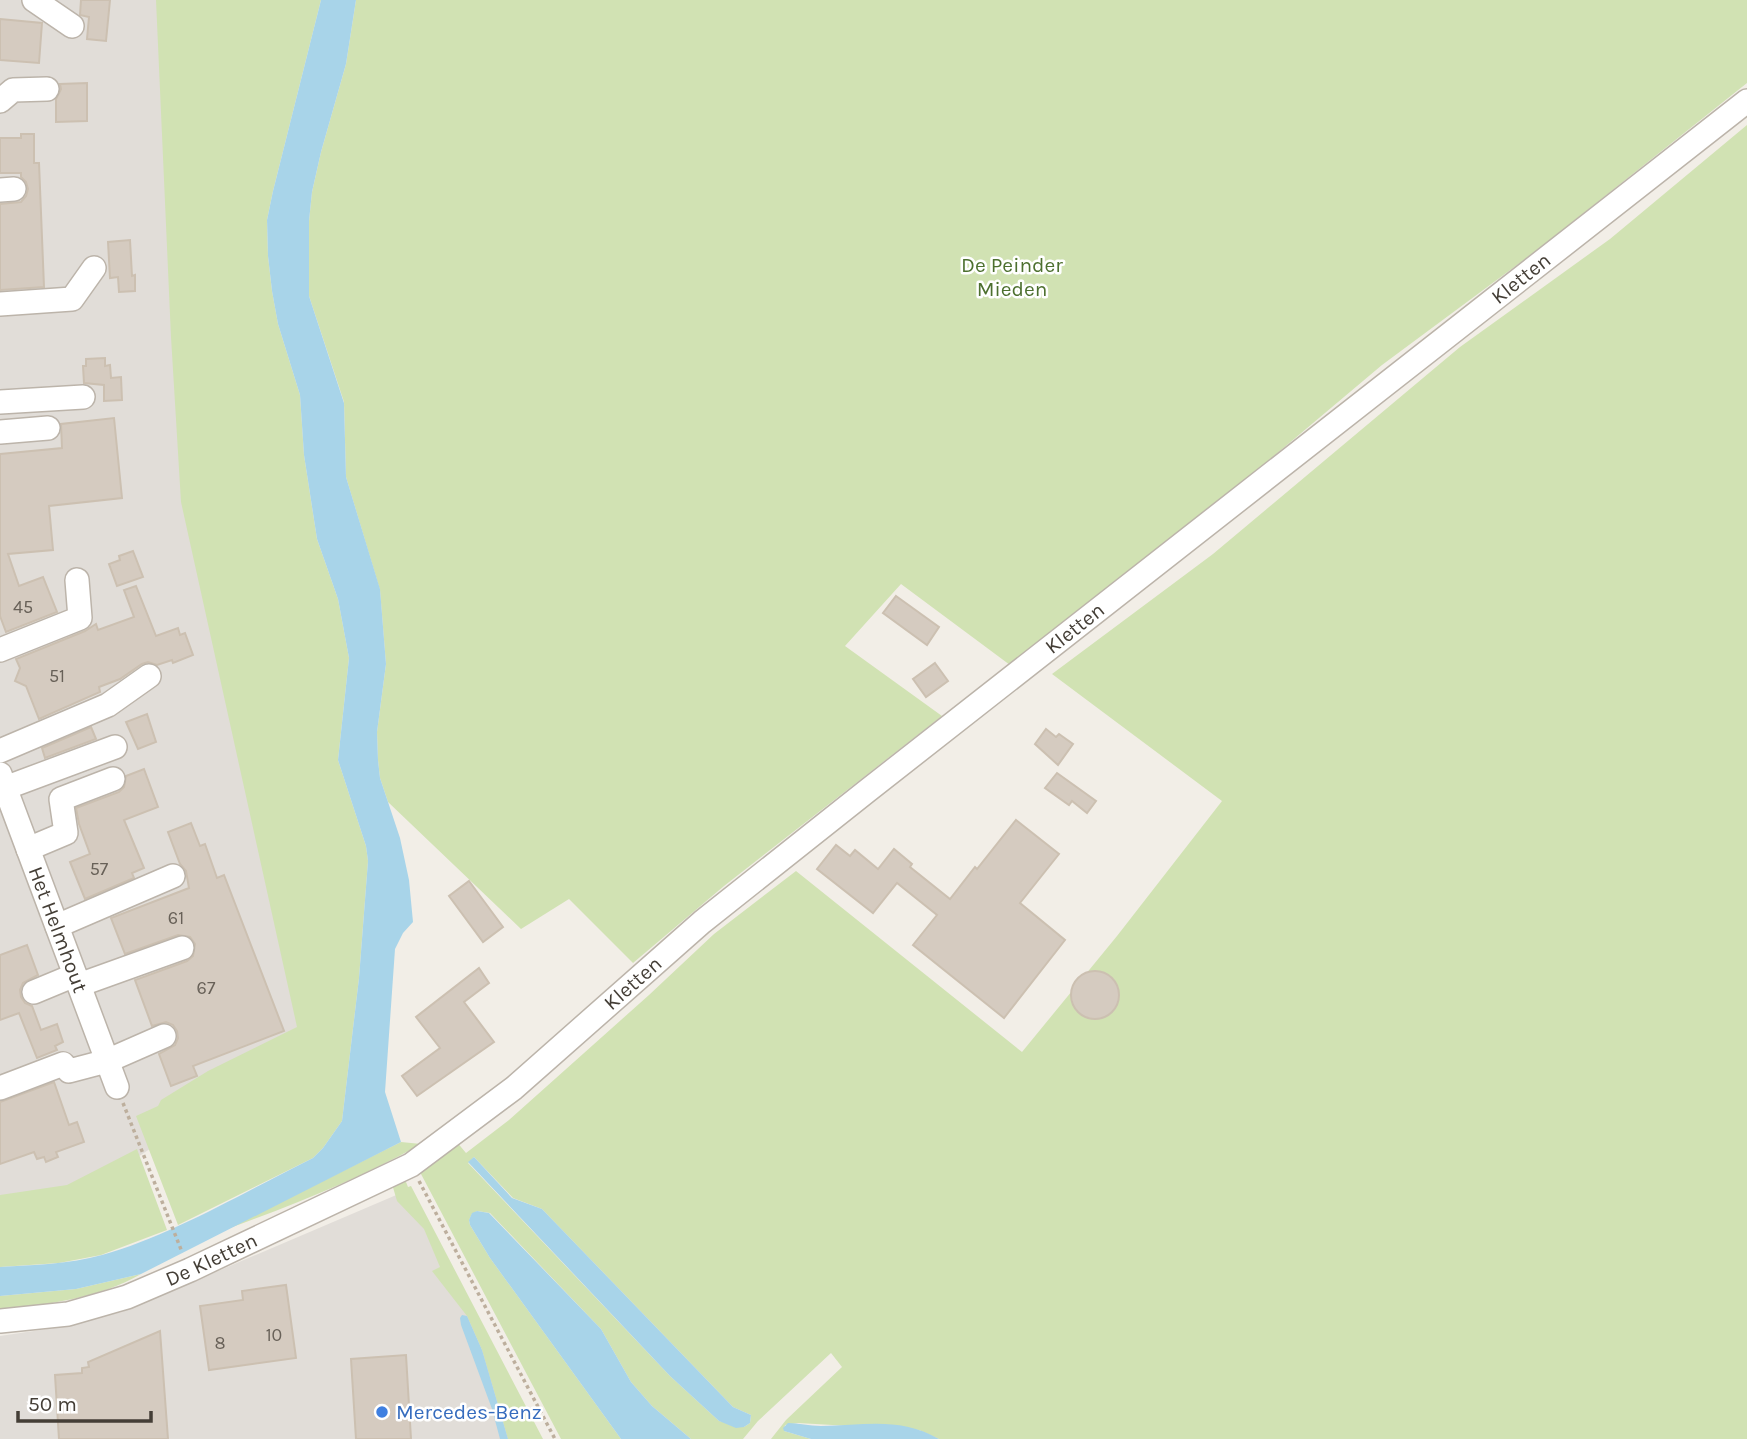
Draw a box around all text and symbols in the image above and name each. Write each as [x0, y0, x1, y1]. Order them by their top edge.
street label: Kletten [1486, 248, 1555, 309]
park label: De Peinder Mieden [961, 253, 1063, 301]
house number: 45 [13, 596, 33, 618]
street label: Kletten [1040, 597, 1109, 659]
house number: 51 [49, 665, 65, 687]
house number: 57 [90, 858, 109, 880]
street label: Het Helmhout [24, 863, 93, 996]
house number: 61 [168, 907, 184, 929]
street label: Kletten [599, 951, 666, 1015]
house number: 67 [197, 977, 216, 999]
street label: De Kletten [162, 1228, 261, 1291]
house number: 10 [266, 1324, 282, 1346]
house number: 8 [214, 1332, 226, 1354]
scale bar [18, 1380, 150, 1424]
text: 50 m [28, 1392, 77, 1416]
place label: Mercedes-Benz [396, 1400, 542, 1424]
marker: Mercedes-Benz [374, 1404, 390, 1420]

